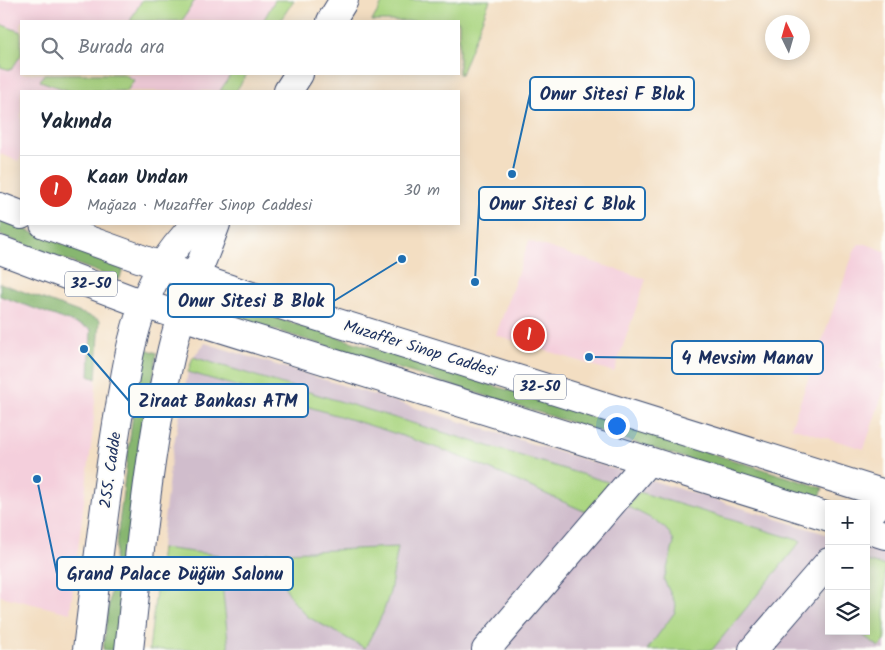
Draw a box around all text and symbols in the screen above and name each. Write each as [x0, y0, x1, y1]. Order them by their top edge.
north arrow [765, 15, 810, 60]
search box [20, 20, 460, 75]
text: Burada ara [78, 33, 165, 63]
icon: search [38, 34, 66, 62]
callout: Onur Sitesi F Blok [530, 77, 694, 110]
text: Onur Sitesi F Blok [540, 81, 685, 110]
text: Yakında [40, 106, 112, 139]
text: Kaan Undan [87, 163, 188, 193]
text: 1 [54, 178, 58, 203]
text: 30 m [404, 178, 440, 203]
callout: Onur Sitesi C Blok [479, 187, 645, 220]
text: Onur Sitesi C Blok [489, 191, 636, 220]
text: Mağaza · Muzaffer Sinop Caddesi [87, 193, 312, 218]
road number: 32-50 [65, 272, 117, 296]
callout: Onur Sitesi B Blok [168, 284, 334, 317]
text: Onur Sitesi B Blok [178, 288, 325, 317]
street label: Muzaffer Sinop Caddesi [340, 314, 501, 385]
pin: 1 [513, 316, 545, 354]
callout: 4 Mevsim Manav [672, 341, 823, 374]
text: 4 Mevsim Manav [681, 345, 814, 374]
road number: 32-50 [514, 374, 566, 400]
callout: Ziraat Bankası ATM [129, 384, 308, 417]
text: Ziraat Bankası ATM [138, 388, 298, 417]
your location [604, 413, 630, 439]
street label: 255. Cadde [93, 430, 129, 510]
map controls [825, 500, 870, 635]
button: + [825, 500, 870, 545]
button: − [825, 545, 870, 590]
callout: Grand Palace Düğün Salonu [57, 557, 293, 590]
text: Grand Palace Düğün Salonu [67, 561, 283, 590]
button: layers [825, 590, 870, 635]

